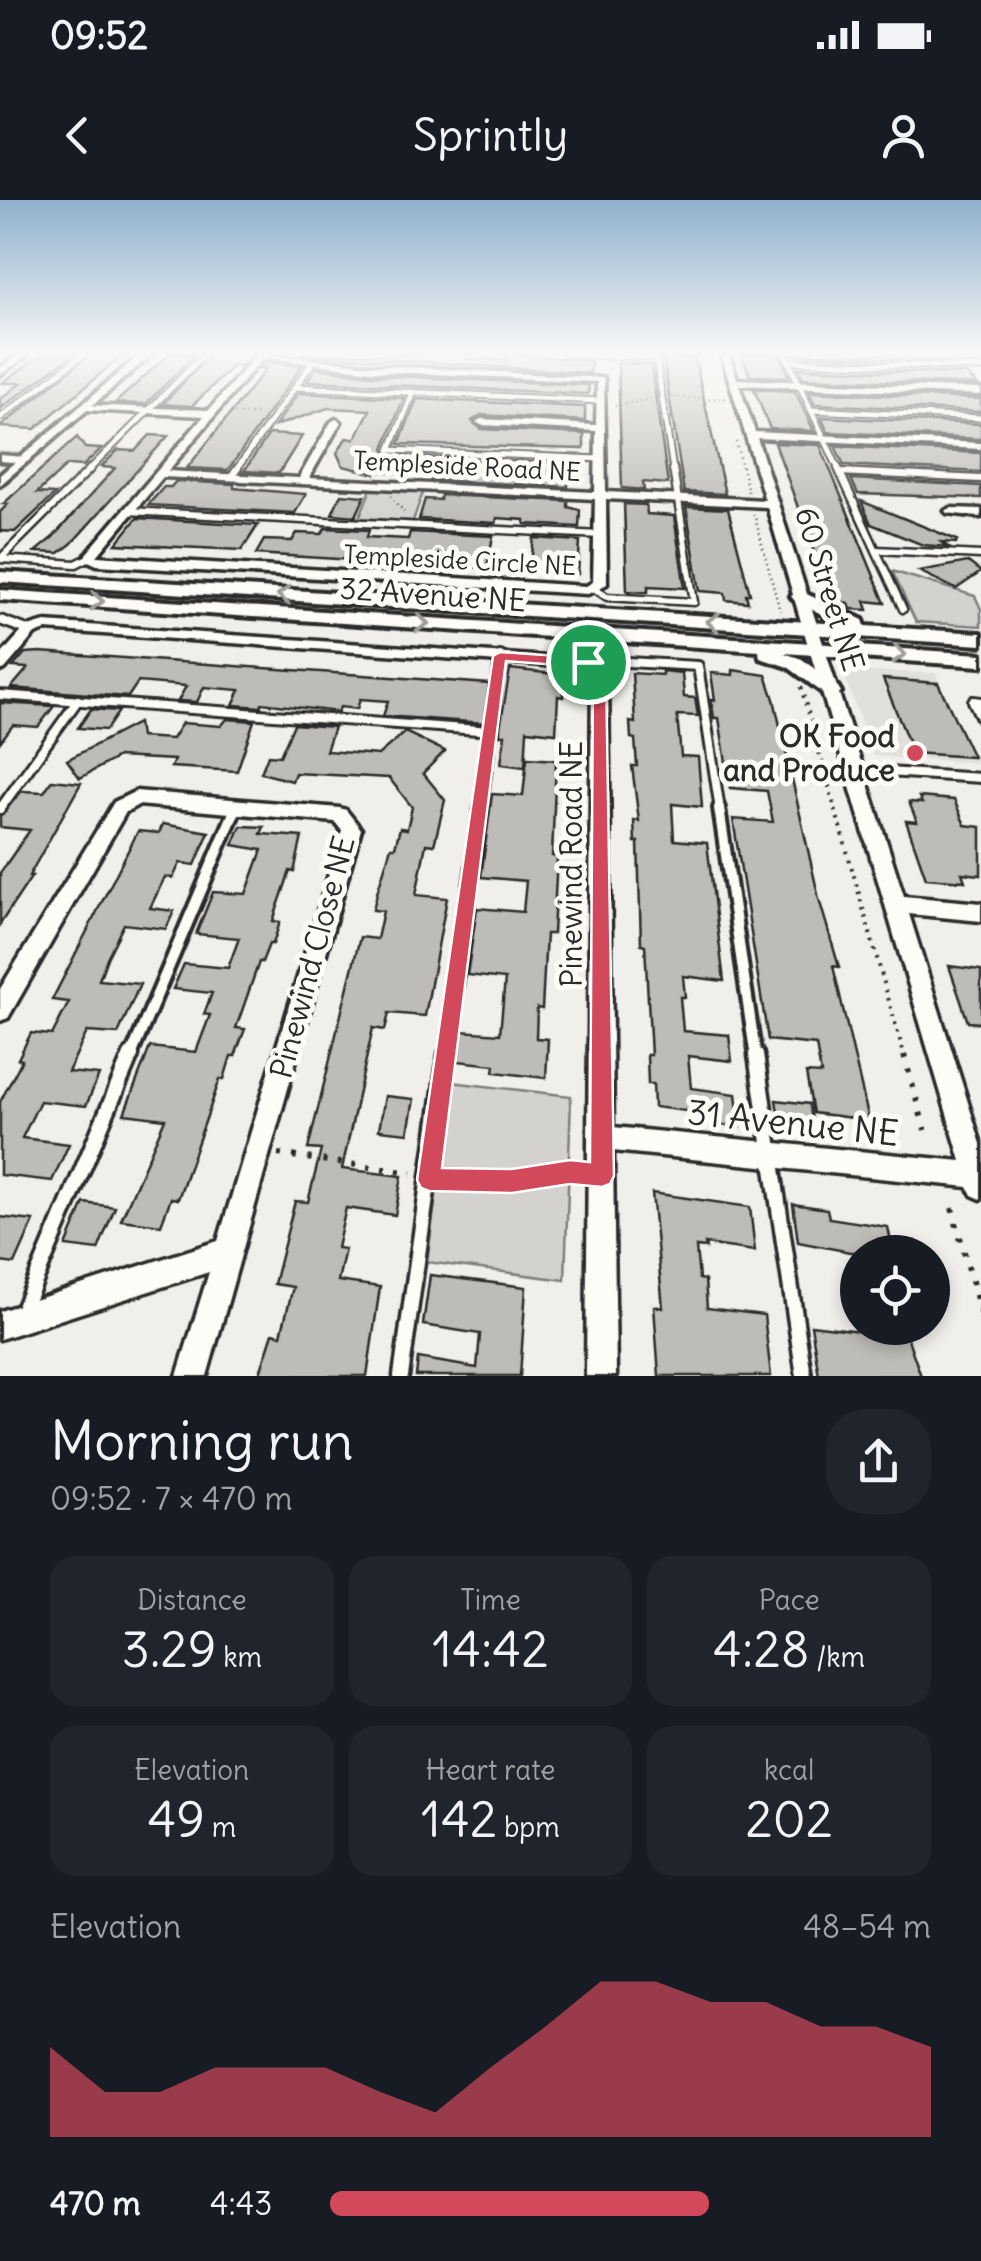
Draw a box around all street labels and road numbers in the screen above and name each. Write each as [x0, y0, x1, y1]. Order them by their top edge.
street label: Templeside Road NE [353, 444, 581, 488]
street label: 60 Street NE [787, 502, 873, 676]
street label: Templeside Circle NE [343, 538, 577, 582]
street label: 32 Avenue NE [339, 569, 527, 619]
street label: Pinewind Road NE [552, 741, 590, 987]
street label: Pinewind Close NE [261, 832, 363, 1082]
street label: 31 Avenue NE [685, 1089, 901, 1155]

